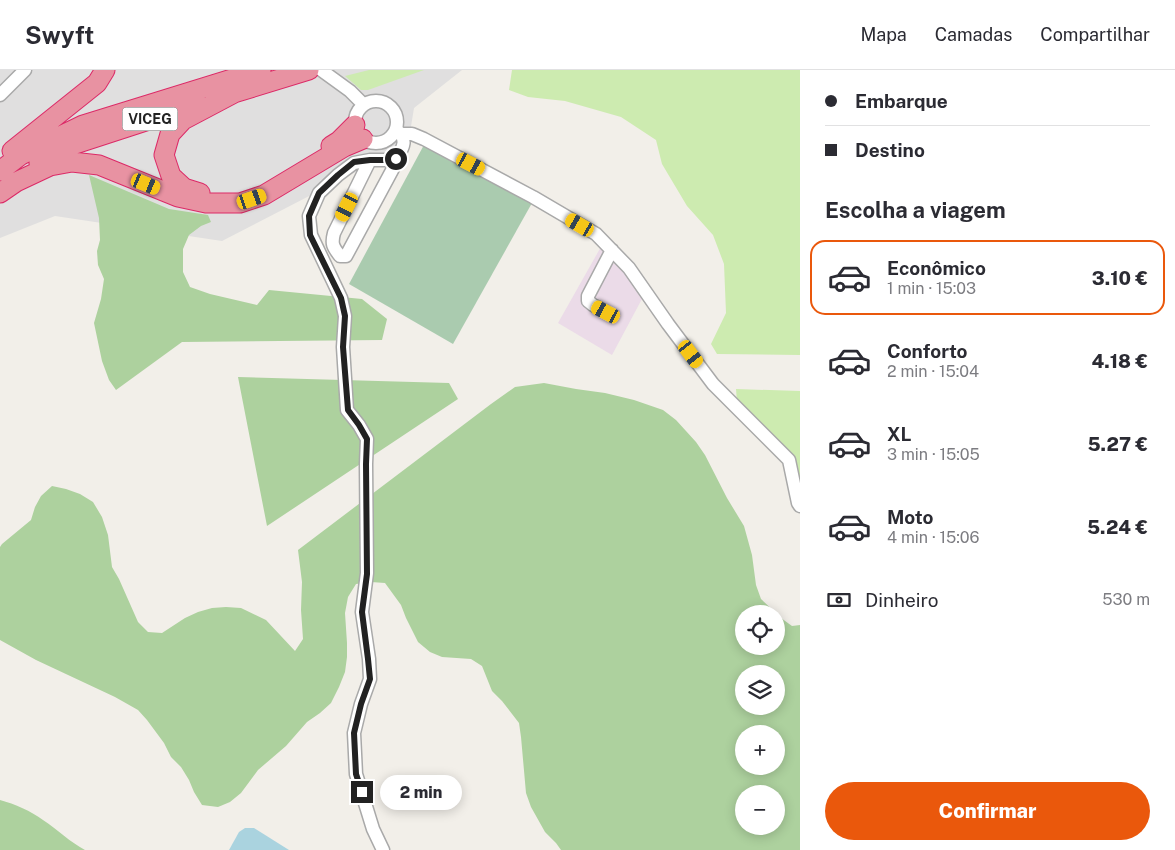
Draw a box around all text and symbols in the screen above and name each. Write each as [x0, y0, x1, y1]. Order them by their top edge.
text: Swyft [25, 21, 94, 49]
text: Mapa [860, 24, 907, 45]
text: Camadas [935, 24, 1012, 45]
text: Compartilhar [1040, 24, 1150, 45]
text: Embarque [855, 90, 948, 112]
road number: VICEG [122, 108, 178, 131]
text: Destino [855, 139, 925, 161]
route start [385, 148, 407, 170]
car [454, 150, 487, 178]
car [129, 171, 162, 197]
car [235, 187, 268, 211]
car [333, 190, 360, 224]
text: Escolha a viagem [825, 197, 1006, 223]
car [563, 211, 596, 239]
icon: car [827, 255, 872, 300]
text: Econômico [887, 257, 986, 279]
text: 3.10 € [1092, 267, 1148, 289]
text: 1 min · 15:03 [887, 279, 976, 298]
car [589, 298, 622, 326]
car [675, 338, 706, 370]
icon: car [827, 338, 872, 383]
text: Conforto [887, 340, 967, 362]
text: 4.18 € [1092, 350, 1148, 372]
text: 2 min · 15:04 [887, 362, 979, 381]
icon: car [827, 421, 872, 466]
text: XL [887, 423, 912, 445]
text: 5.27 € [1087, 433, 1148, 455]
text: 3 min · 15:05 [887, 445, 980, 464]
icon: car [827, 504, 872, 549]
text: Moto [887, 506, 933, 528]
text: 5.24 € [1087, 516, 1148, 538]
text: 4 min · 15:06 [887, 528, 979, 547]
icon: cash [825, 586, 853, 614]
text: Dinheiro [865, 589, 939, 611]
text: 530 m [1102, 590, 1150, 609]
map controls [735, 605, 785, 835]
button: locate [735, 605, 785, 655]
button: layers [735, 665, 785, 715]
button: + [735, 725, 785, 775]
callout: 2 min [380, 774, 462, 810]
route end [351, 781, 373, 803]
button: Confirmar [825, 782, 1150, 840]
text: 2 min [400, 783, 442, 802]
button: − [735, 785, 785, 835]

